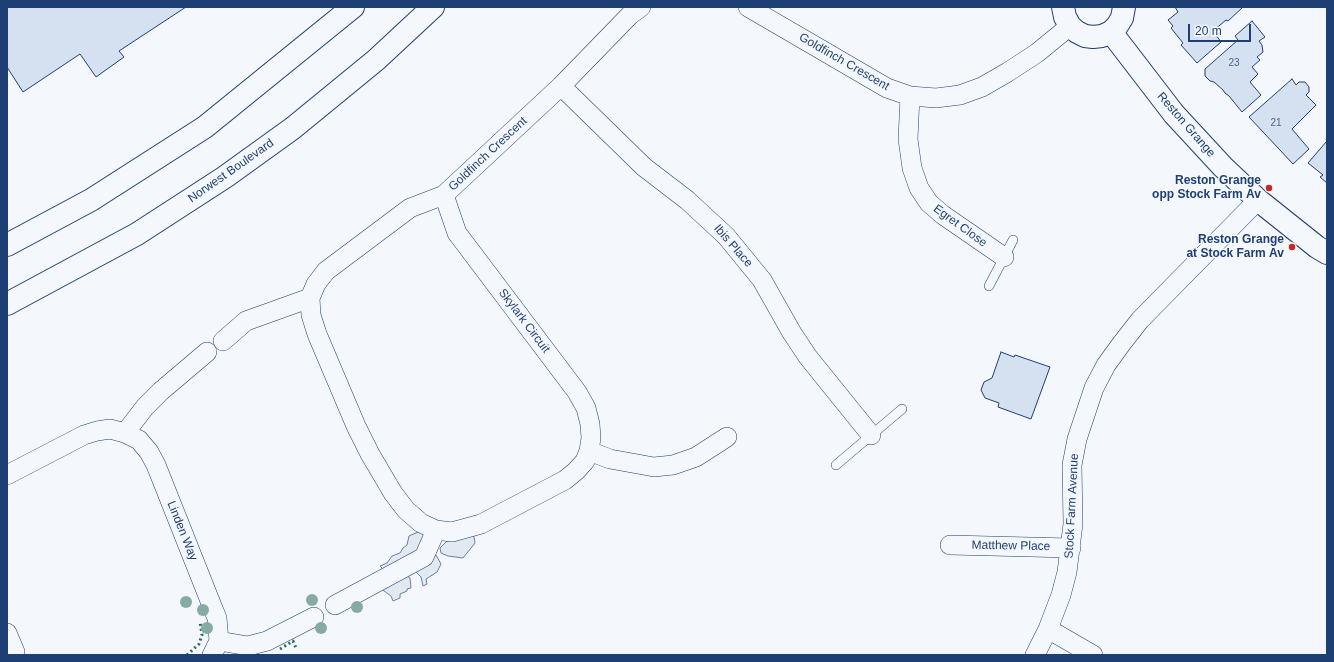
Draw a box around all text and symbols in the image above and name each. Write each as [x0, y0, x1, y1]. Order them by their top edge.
scale bar [1190, 16, 1253, 42]
text: 20 m [1195, 24, 1222, 38]
street label: Goldfinch Crescent [796, 30, 892, 94]
house number: 23 [1228, 57, 1240, 69]
street label: Reston Grange [1154, 90, 1218, 160]
street label: Goldfinch Crescent [446, 114, 530, 194]
house number: 21 [1270, 117, 1282, 129]
street label: Norwest Boulevard [185, 136, 277, 206]
place label: Reston Grange opp Stock Farm Av [1152, 174, 1261, 202]
marker: Reston Grange opp Stock Farm Av [1264, 183, 1274, 193]
street label: Egret Close [930, 202, 990, 250]
street label: Ibis Place [711, 222, 755, 270]
place label: Reston Grange at Stock Farm Av [1186, 233, 1284, 261]
marker: Reston Grange at Stock Farm Av [1287, 242, 1297, 252]
street label: Skylark Circuit [495, 286, 553, 356]
street label: Stock Farm Avenue [1062, 453, 1082, 559]
street label: Linden Way [164, 499, 200, 563]
street label: Matthew Place [972, 538, 1050, 554]

